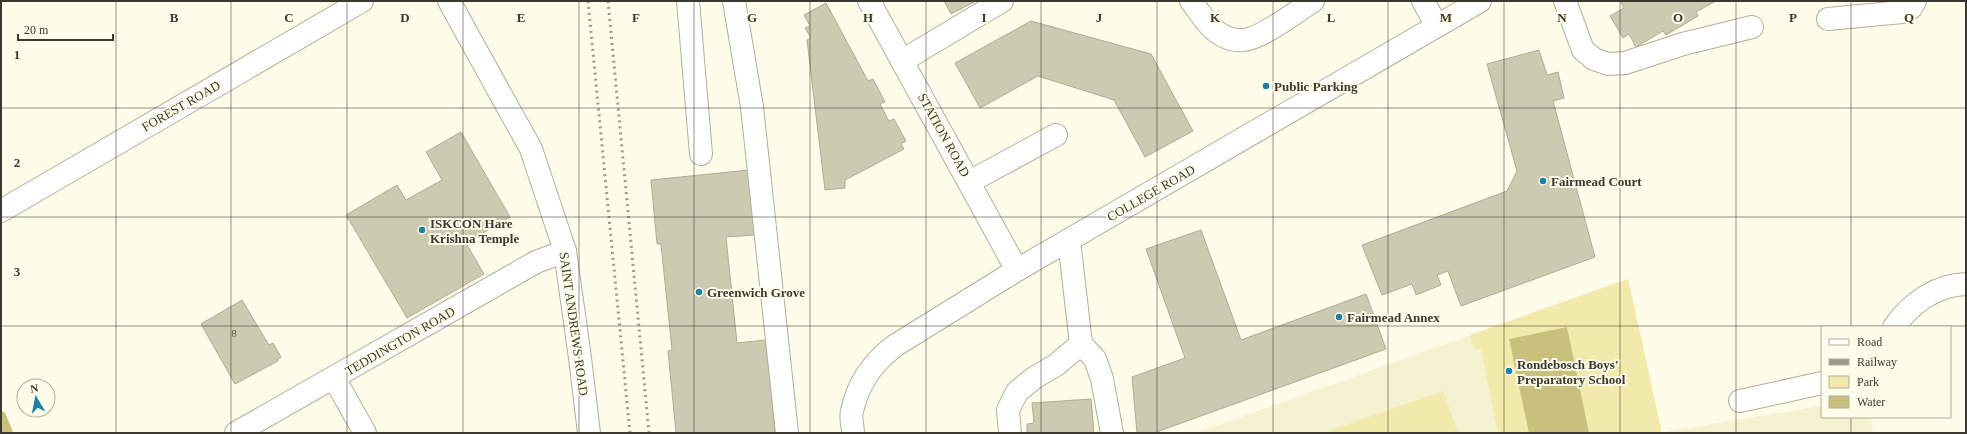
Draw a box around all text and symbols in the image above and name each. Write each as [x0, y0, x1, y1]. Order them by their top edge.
text: B [170, 10, 179, 25]
text: C [284, 10, 294, 25]
text: D [400, 10, 410, 25]
text: E [517, 10, 525, 25]
text: F [632, 10, 640, 25]
text: G [747, 10, 757, 25]
text: H [863, 10, 873, 25]
text: I [981, 10, 987, 25]
text: J [1096, 10, 1103, 25]
text: K [1210, 10, 1221, 25]
text: L [1327, 10, 1336, 25]
text: M [1440, 10, 1452, 25]
text: N [1557, 10, 1567, 25]
text: O [1673, 10, 1683, 25]
text: P [1789, 10, 1797, 25]
text: Q [1904, 10, 1914, 25]
scale bar [18, 16, 113, 42]
text: 20 m [24, 23, 49, 37]
text: 1 [14, 47, 20, 62]
street label: FOREST ROAD [139, 77, 223, 135]
place label: Public Parking [1274, 79, 1358, 94]
marker: Public Parking [1261, 81, 1271, 91]
street label: STATION ROAD [915, 91, 973, 179]
text: 2 [14, 155, 20, 170]
street label: COLLEGE ROAD [1104, 162, 1198, 224]
place label: Fairmead Court [1551, 174, 1642, 189]
marker: Fairmead Court [1538, 176, 1548, 186]
place label: ISKCON Hare Krishna Temple [430, 216, 519, 246]
marker: ISKCON Hare Krishna Temple [417, 225, 427, 235]
street label: SAINT ANDREWS ROAD [556, 251, 592, 397]
text: 3 [14, 264, 21, 279]
place label: Greenwich Grove [707, 285, 805, 300]
marker: Greenwich Grove [694, 287, 704, 297]
street label: TEDDINGTON ROAD [342, 303, 458, 379]
place label: Fairmead Annex [1347, 310, 1440, 325]
marker: Fairmead Annex [1334, 312, 1344, 322]
legend [1821, 326, 1951, 418]
house number: 8 [231, 327, 237, 339]
text: Road [1857, 335, 1882, 349]
text: Railway [1857, 355, 1897, 369]
place label: Rondebosch Boys' Preparatory School [1517, 357, 1626, 387]
marker: Rondebosch Boys' Preparatory School [1504, 366, 1514, 376]
text: Park [1857, 375, 1879, 389]
north arrow [16, 378, 56, 418]
text: N [29, 382, 39, 395]
text: Water [1857, 395, 1885, 409]

